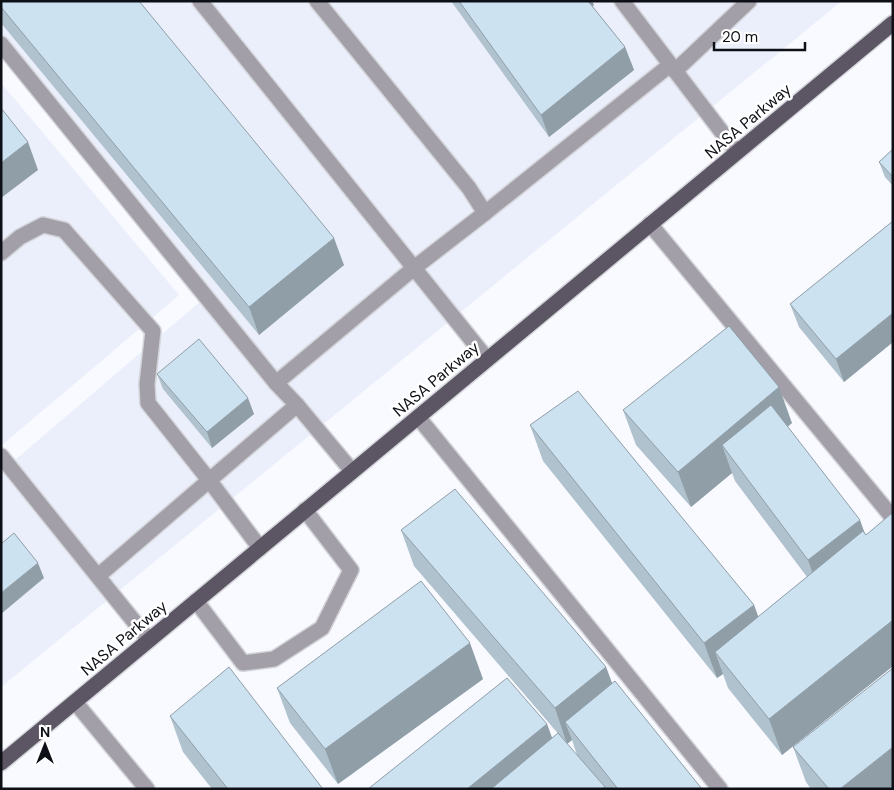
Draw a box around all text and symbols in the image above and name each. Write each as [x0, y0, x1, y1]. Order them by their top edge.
scale bar [714, 20, 805, 52]
text: 20 m [722, 27, 758, 47]
street label: NASA Parkway [700, 79, 796, 163]
street label: NASA Parkway [388, 337, 484, 421]
street label: NASA Parkway [76, 596, 172, 680]
north arrow [20, 720, 70, 770]
text: N [40, 723, 50, 741]

